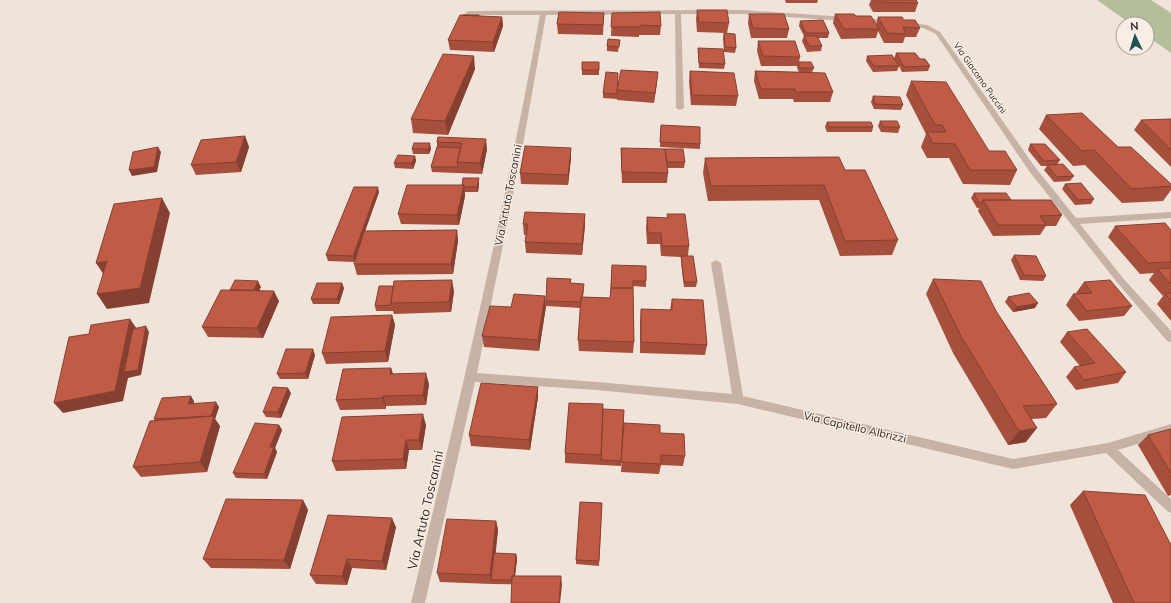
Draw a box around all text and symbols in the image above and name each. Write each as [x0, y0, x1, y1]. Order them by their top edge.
north arrow [1115, 16, 1155, 56]
text: N [1130, 19, 1139, 33]
street label: Via Giacomo Puccini [952, 40, 1009, 116]
street label: Via Artuto Toscanini [491, 143, 525, 247]
street label: Via Capitello Albrizzi [802, 408, 908, 446]
street label: Via Artuto Toscanini [404, 449, 446, 571]

